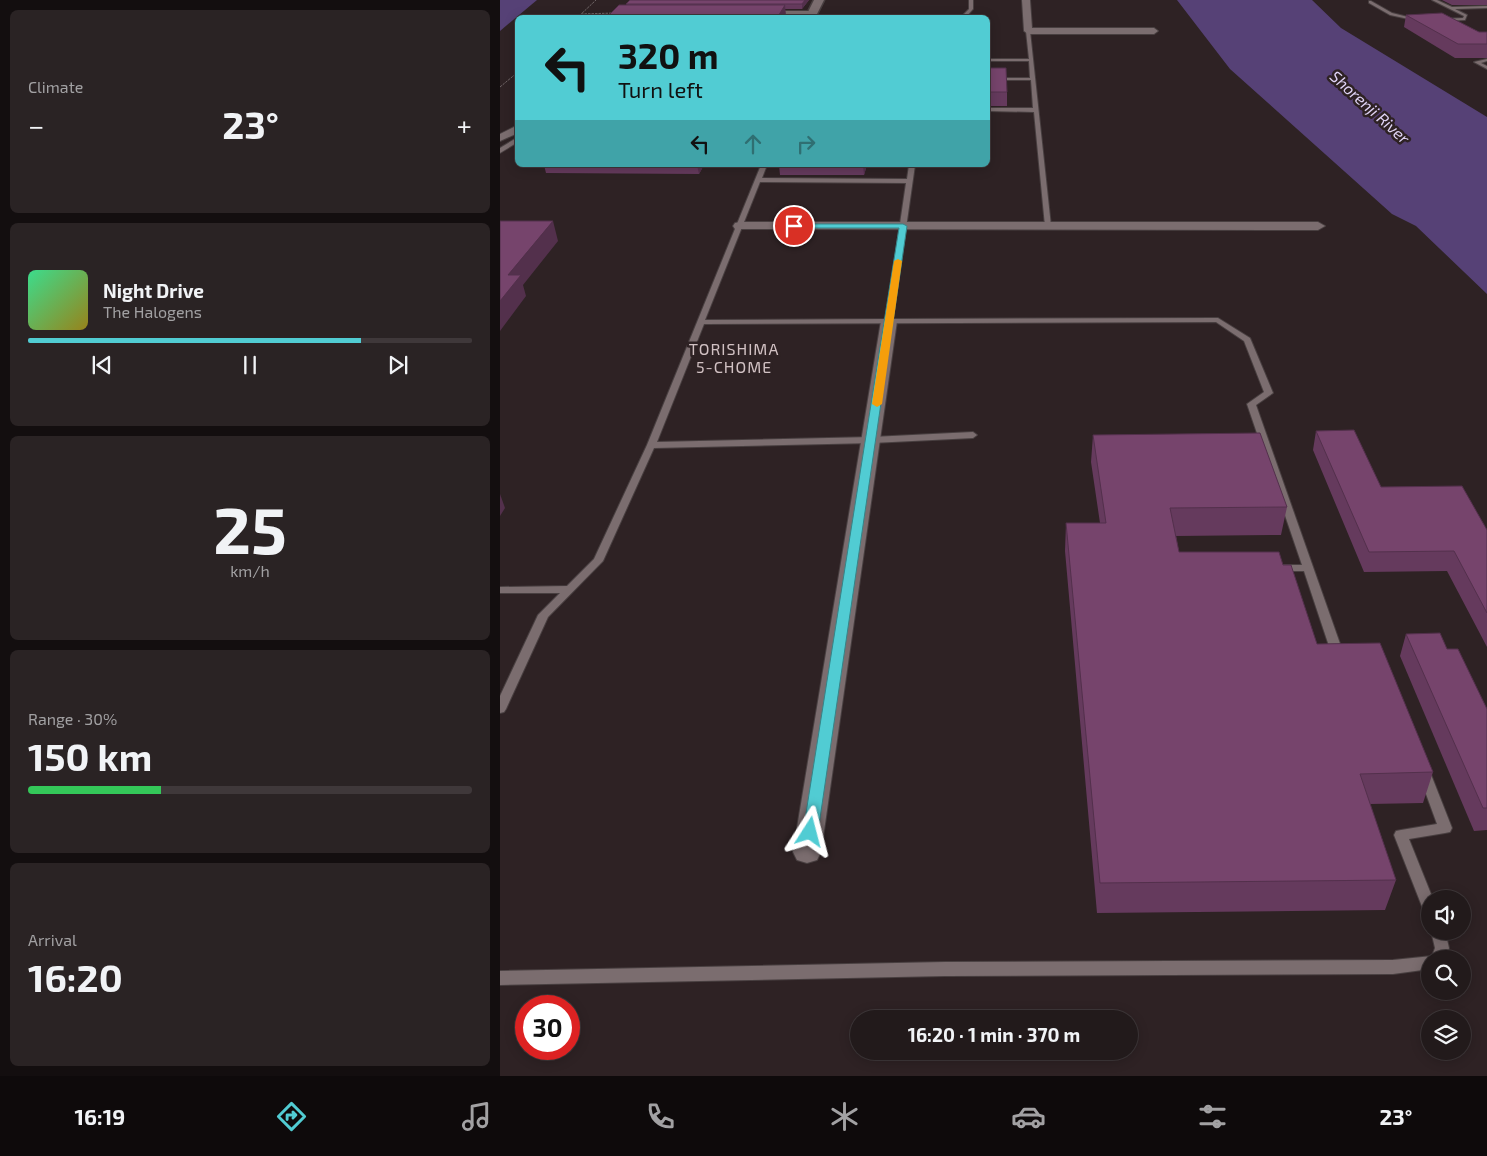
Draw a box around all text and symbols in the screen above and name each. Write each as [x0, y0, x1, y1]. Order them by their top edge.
text: 320 m [618, 34, 719, 76]
icon: left [535, 35, 600, 100]
water label: Shorenji River [1326, 66, 1414, 148]
text: Turn left [618, 76, 703, 102]
text: Climate [28, 77, 83, 96]
text: 23° [222, 101, 279, 147]
text: − [28, 108, 44, 142]
text: + [457, 108, 472, 142]
icon: left [686, 130, 714, 158]
icon: ahead [739, 130, 767, 158]
icon: right [792, 130, 820, 158]
pin [773, 205, 815, 247]
icon: arrive [780, 212, 808, 240]
text: Night Drive [103, 279, 204, 302]
text: The Halogens [103, 302, 202, 321]
district label: TORISHIMA 5-CHOME [689, 339, 779, 376]
icon: previous [88, 351, 116, 379]
icon: pause [236, 351, 264, 379]
icon: next [384, 351, 412, 379]
text: 25 [213, 489, 287, 567]
text: km/h [230, 561, 270, 580]
text: Range · 30% [28, 709, 117, 728]
text: 150 km [28, 733, 152, 779]
position arrow [783, 805, 835, 857]
map controls [1421, 890, 1471, 1060]
button: sound [1421, 890, 1471, 940]
text: Arrival [28, 930, 77, 949]
button: search [1421, 950, 1471, 1000]
text: 16:20 [28, 954, 123, 1000]
speed limit sign: 30 [515, 995, 580, 1060]
button: layers [1421, 1010, 1471, 1060]
text: 16:20 · 1 min · 370 m [908, 1023, 1080, 1046]
icon: directions [274, 1099, 309, 1134]
icon: music [459, 1099, 494, 1134]
icon: phone [643, 1099, 678, 1134]
icon: climate [827, 1099, 862, 1134]
icon: car [1011, 1099, 1046, 1134]
icon: filters [1195, 1099, 1230, 1134]
text: 16:19 [75, 1103, 125, 1129]
text: 23° [1380, 1103, 1412, 1129]

